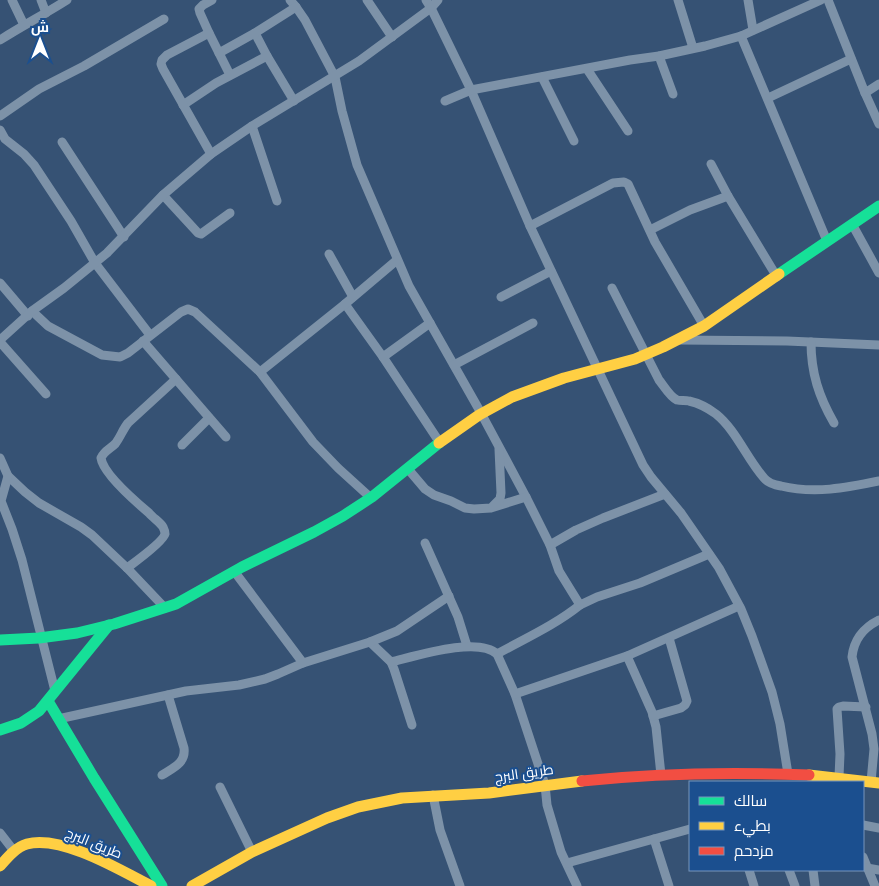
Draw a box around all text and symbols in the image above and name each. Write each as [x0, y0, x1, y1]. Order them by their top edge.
north arrow [15, 15, 65, 65]
text: ش [31, 19, 49, 36]
street label: طريق البرج [493, 761, 555, 786]
legend [689, 781, 864, 871]
text: سالك [734, 792, 767, 809]
text: بطيء [734, 817, 771, 838]
street label: طريق البرج [63, 824, 125, 862]
text: مزدحم [734, 842, 774, 861]

